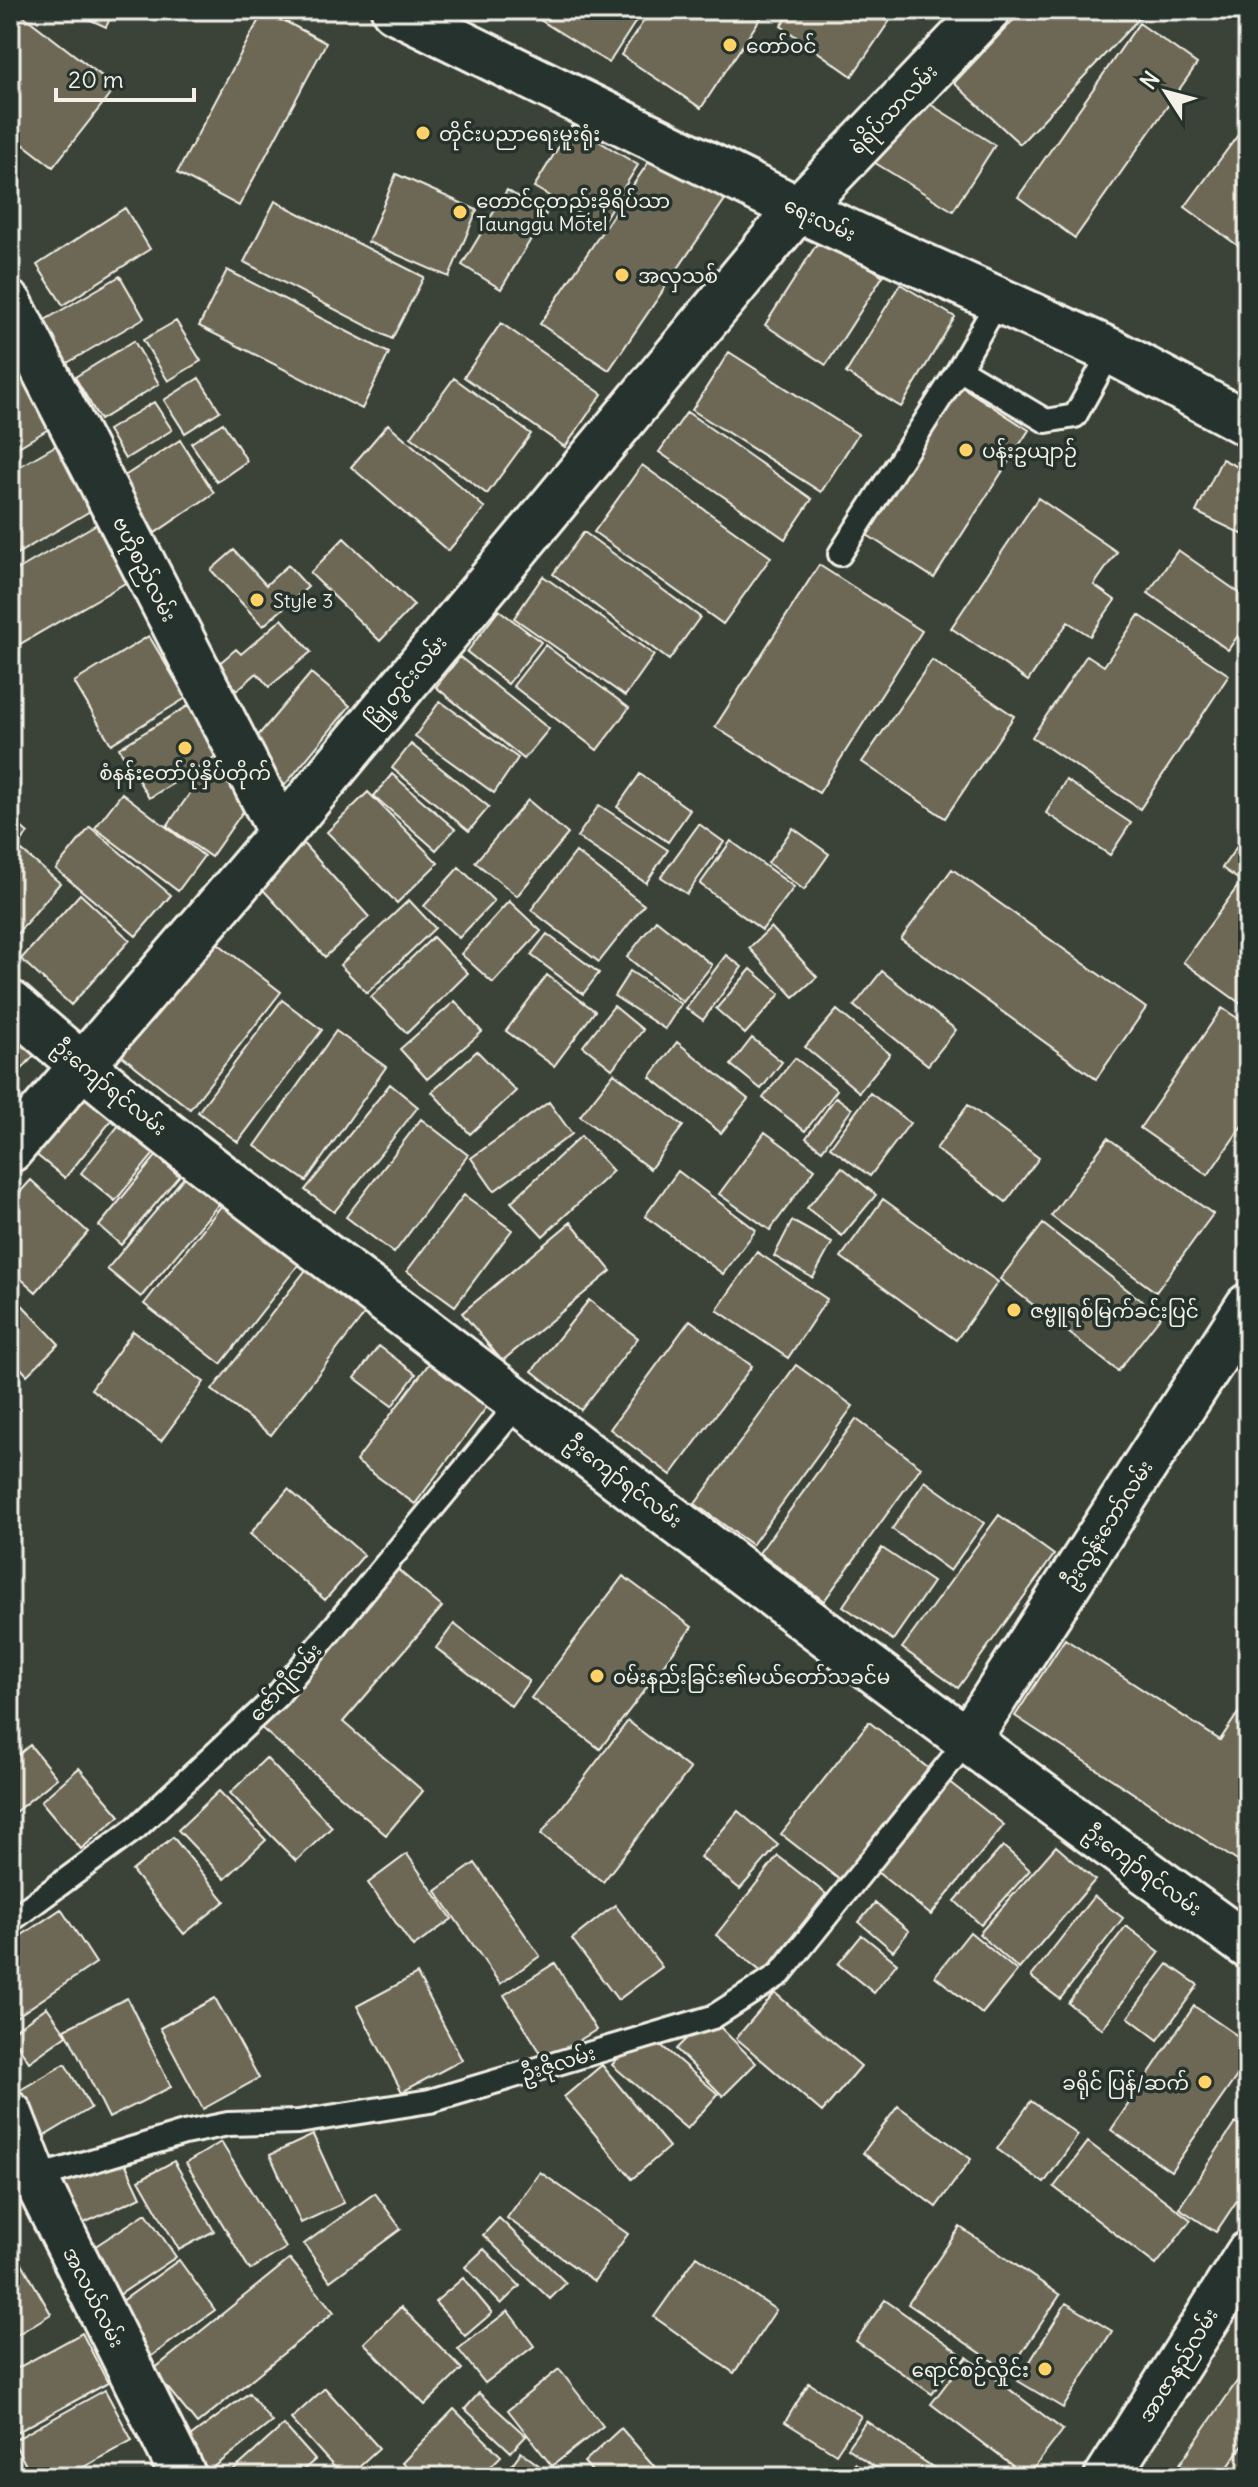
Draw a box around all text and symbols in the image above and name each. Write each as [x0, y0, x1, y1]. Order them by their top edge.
place label: တော်ဝင် [746, 32, 816, 58]
marker: တော်ဝင် [721, 36, 739, 54]
scale bar [56, 52, 194, 102]
north arrow [1126, 52, 1206, 132]
street label: ရဲရိပ်သာလမ်း [843, 58, 945, 162]
text: 20 m [68, 64, 124, 94]
text: N [1134, 66, 1166, 95]
place label: တိုင်းပညာရေးမူးရုံး [439, 120, 600, 151]
marker: တိုင်းပညာရေးမူးရုံး [414, 124, 432, 142]
place label: တောင်ငူတည်းခိုရိပ်သာ Taunggu Motel [476, 187, 670, 236]
street label: ရေးလမ်း [779, 191, 860, 250]
marker: တောင်ငူတည်းခိုရိပ်သာ Taunggu Motel [451, 203, 469, 221]
place label: အလှသစ် [638, 262, 718, 293]
marker: အလှသစ် [613, 266, 631, 284]
place label: ပန်းဥယျာဉ် [982, 437, 1077, 467]
marker: ပန်းဥယျာဉ် [957, 441, 975, 459]
street label: ဗဟိုစည်လမ်း [103, 512, 183, 628]
place label: Style 3 [273, 588, 333, 613]
marker: Style 3 [248, 591, 266, 609]
street label: မြို့တွင်းလမ်း [359, 629, 455, 735]
marker: စံနန်းတော်ပုံနှိပ်တိုက် [176, 739, 194, 757]
place label: စံနန်းတော်ပုံနှိပ်တိုက် [99, 759, 271, 790]
street label: ဦးကျော်ရင်လမ်း [46, 1033, 172, 1144]
place label: ဇဗ္ဗူရစ်မြက်ခင်းပြင် [1030, 1297, 1199, 1327]
marker: ဇဗ္ဗူရစ်မြက်ခင်းပြင် [1005, 1301, 1023, 1319]
street label: ဦးကျော်ရင်လမ်း [559, 1428, 688, 1536]
street label: ဦးလွန်းဘော်လမ်း [1055, 1455, 1161, 1595]
street label: ဇော်ဂျီလမ်း [243, 1637, 330, 1729]
place label: ၀မ်းနည်းခြင်း၏မယ်တော်သခင်မ [613, 1663, 890, 1693]
marker: ၀မ်းနည်းခြင်း၏မယ်တော်သခင်မ [588, 1667, 606, 1685]
street label: ဦးကျော်ရင်လမ်း [1077, 1818, 1207, 1924]
street label: ဦးဇိုလမ်း [517, 2039, 600, 2091]
place label: ခရိုင် ပြန်/ဆက် [1062, 2069, 1189, 2100]
marker: ခရိုင် ပြန်/ဆက် [1196, 2073, 1214, 2091]
street label: အလယ်လမ်း [58, 2242, 131, 2351]
street label: အာဇာနည်လမ်း [1132, 2303, 1226, 2429]
place label: ရောင်စဉ်လှိုင်း [912, 2356, 1029, 2386]
marker: ရောင်စဉ်လှိုင်း [1036, 2360, 1054, 2378]

